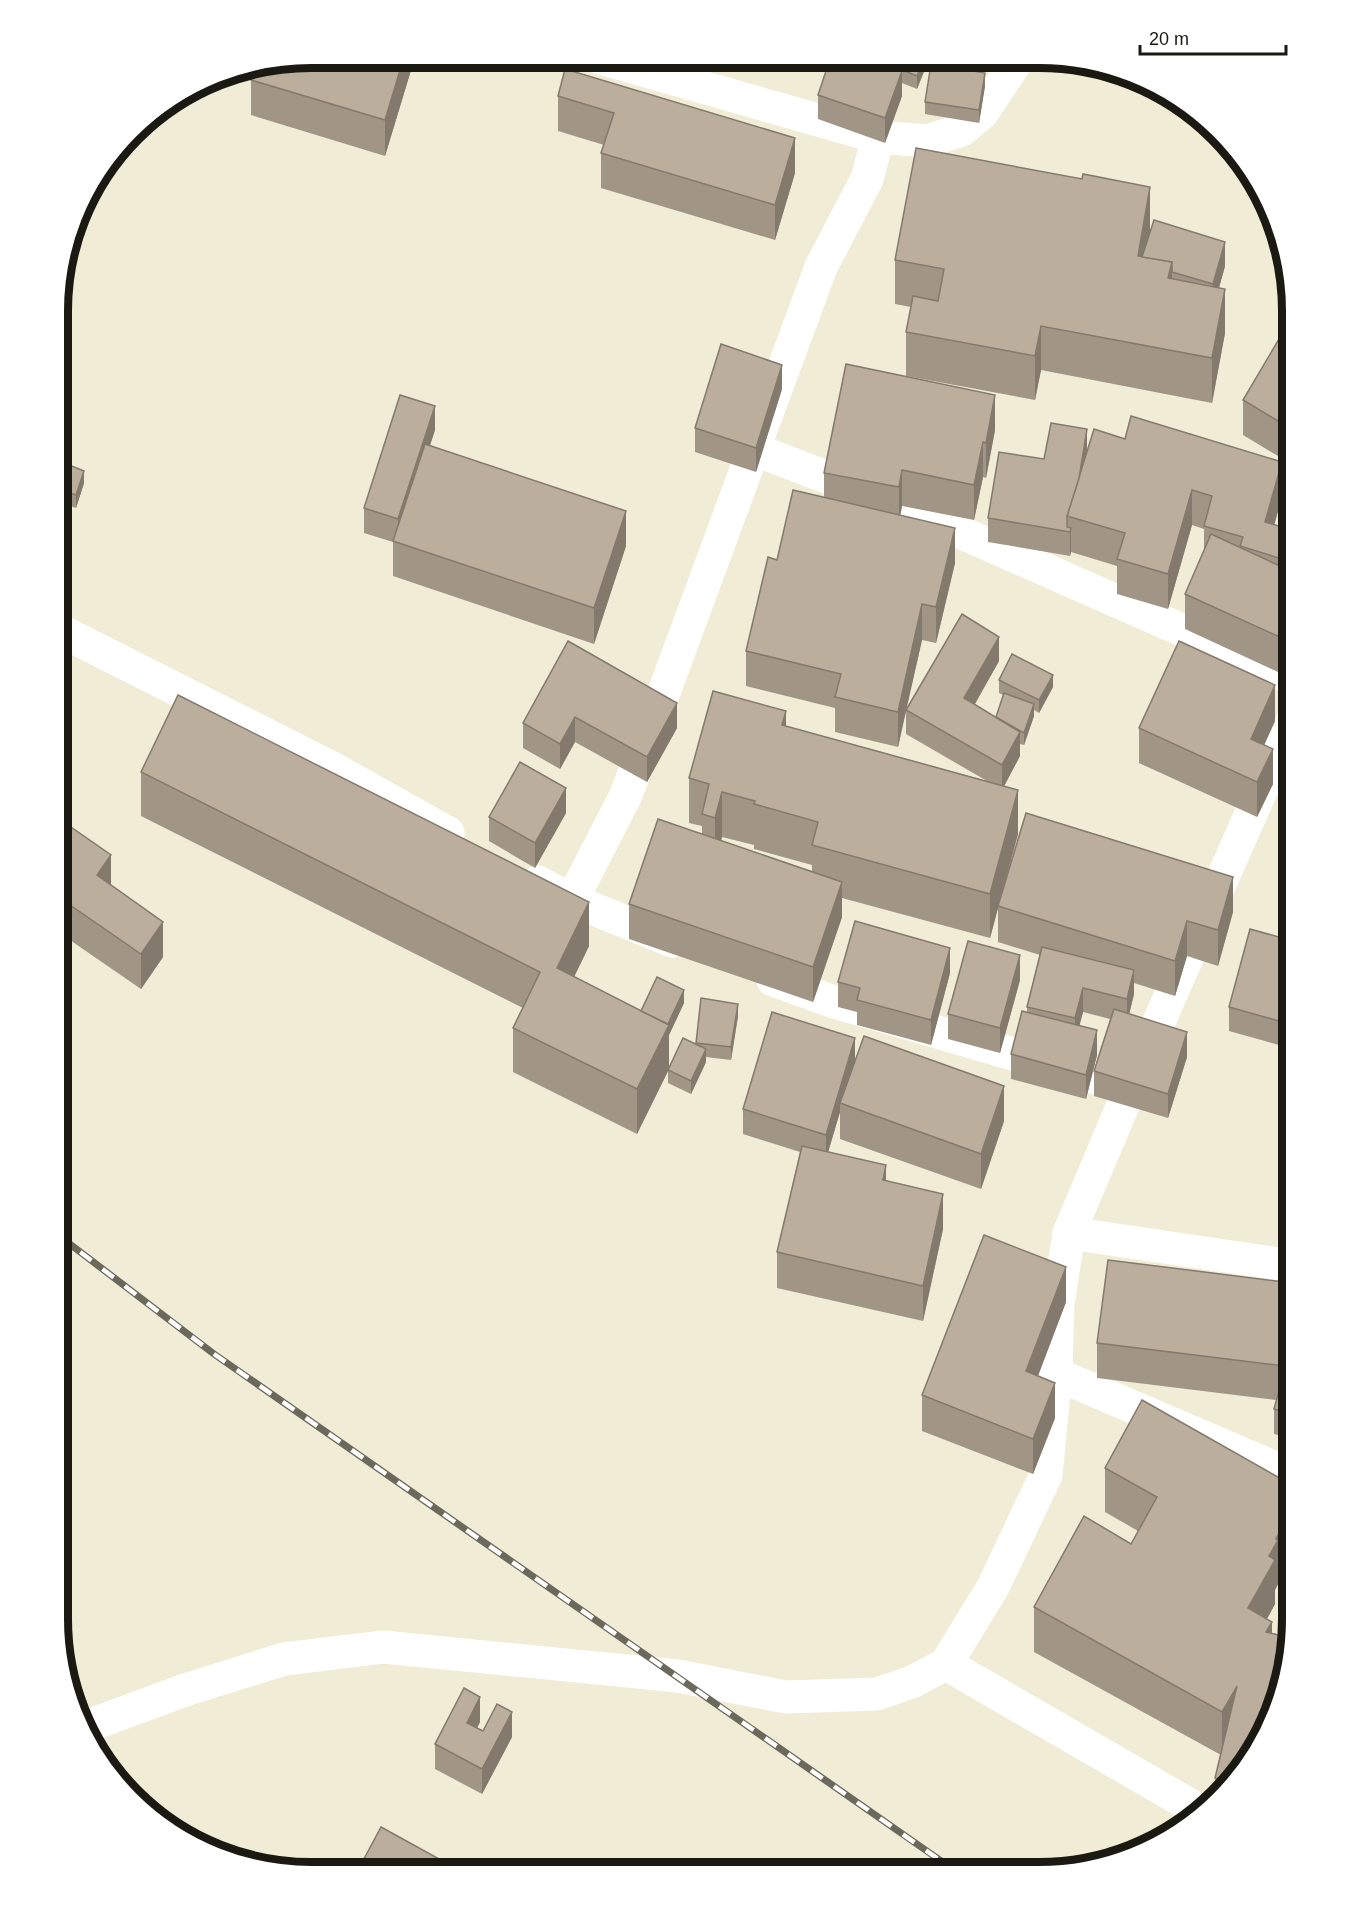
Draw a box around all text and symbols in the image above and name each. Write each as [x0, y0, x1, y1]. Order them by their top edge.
scale bar [1140, 18, 1286, 56]
text: 20 m [1149, 29, 1189, 49]

